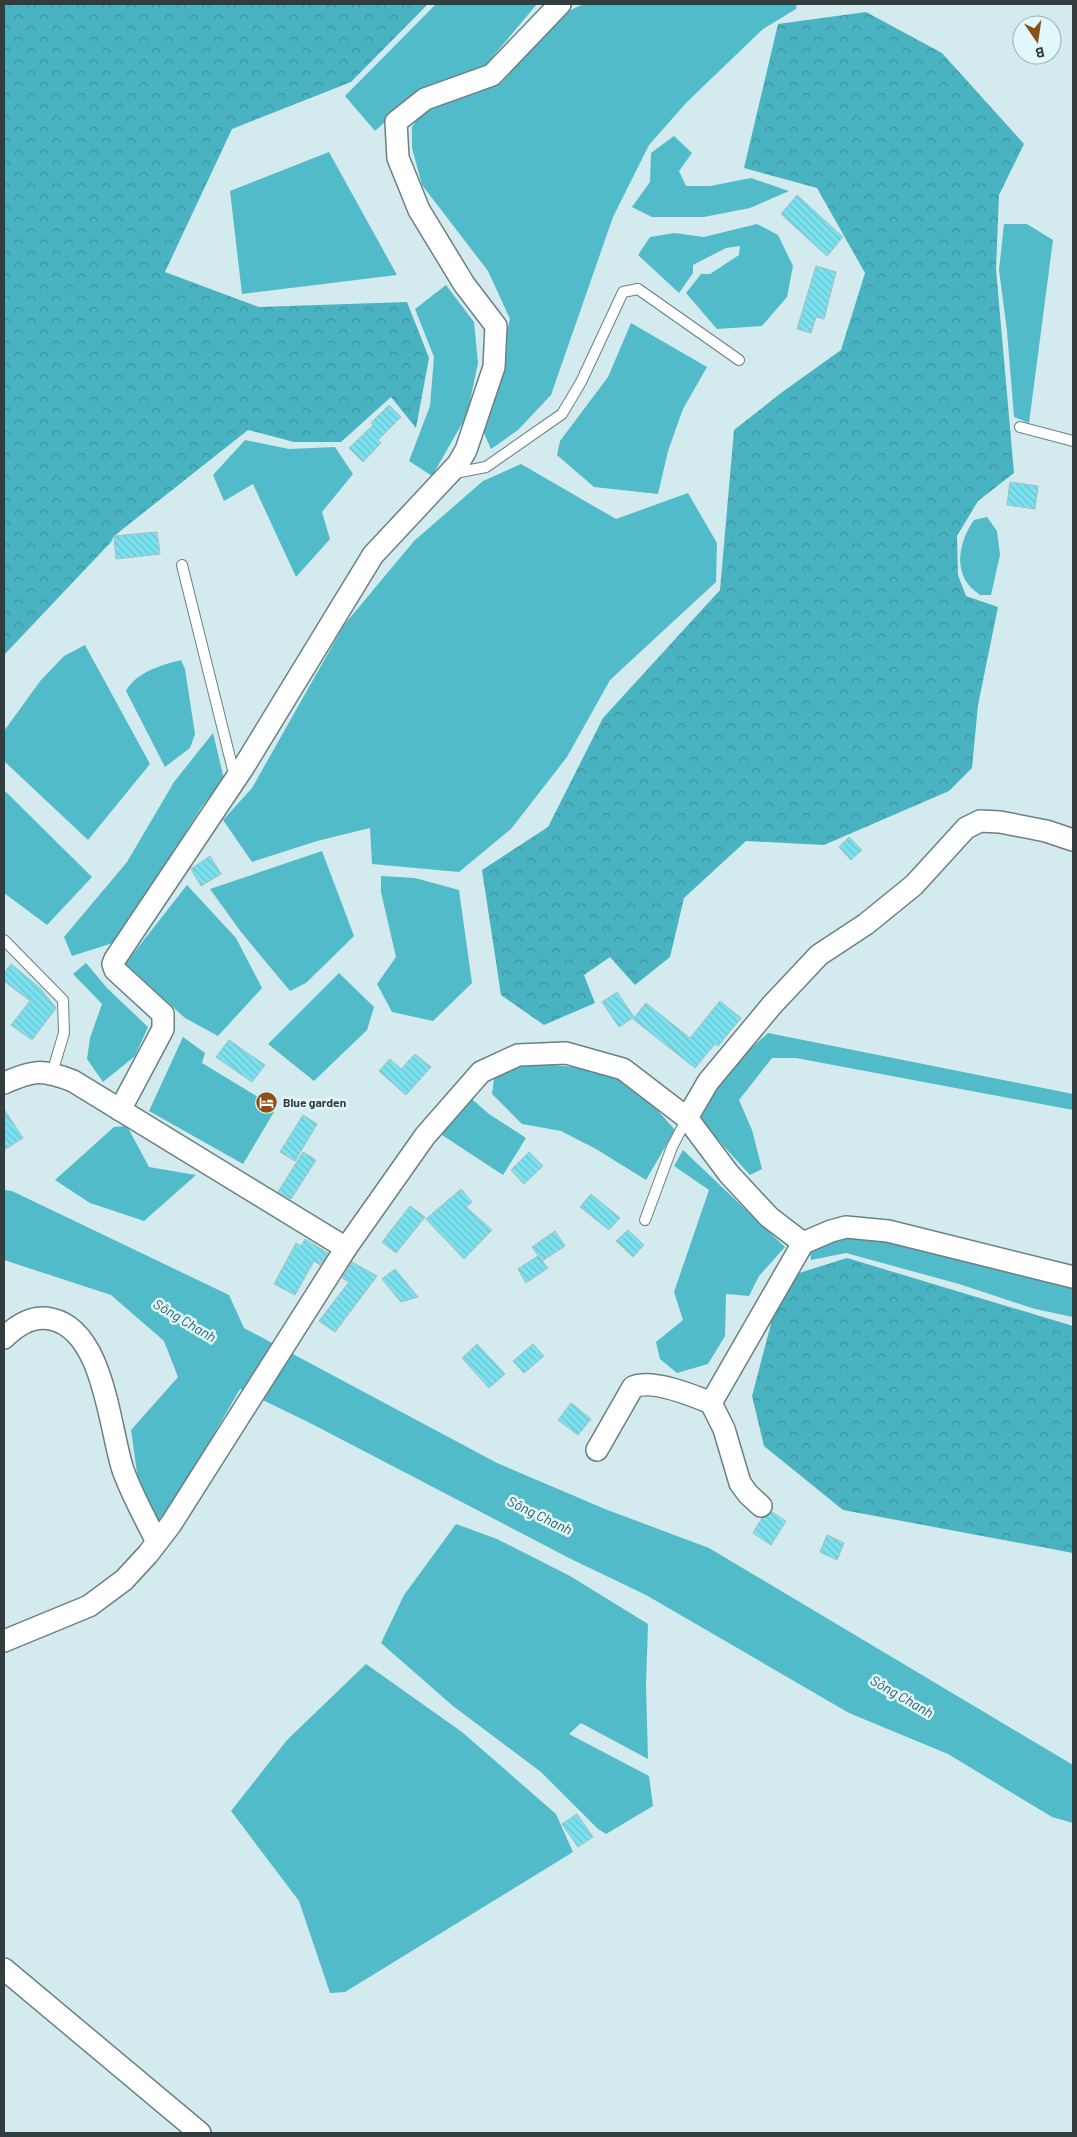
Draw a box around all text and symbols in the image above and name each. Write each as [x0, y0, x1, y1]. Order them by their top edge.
north arrow [1012, 15, 1062, 65]
text: B [1034, 44, 1046, 62]
hotel icon: Blue garden [255, 1090, 279, 1114]
place label: Blue garden [283, 1095, 346, 1109]
water label: Sông Chanh [151, 1295, 219, 1345]
water label: Sông Chanh [505, 1492, 575, 1538]
water label: Sông Chanh [867, 1671, 937, 1721]

